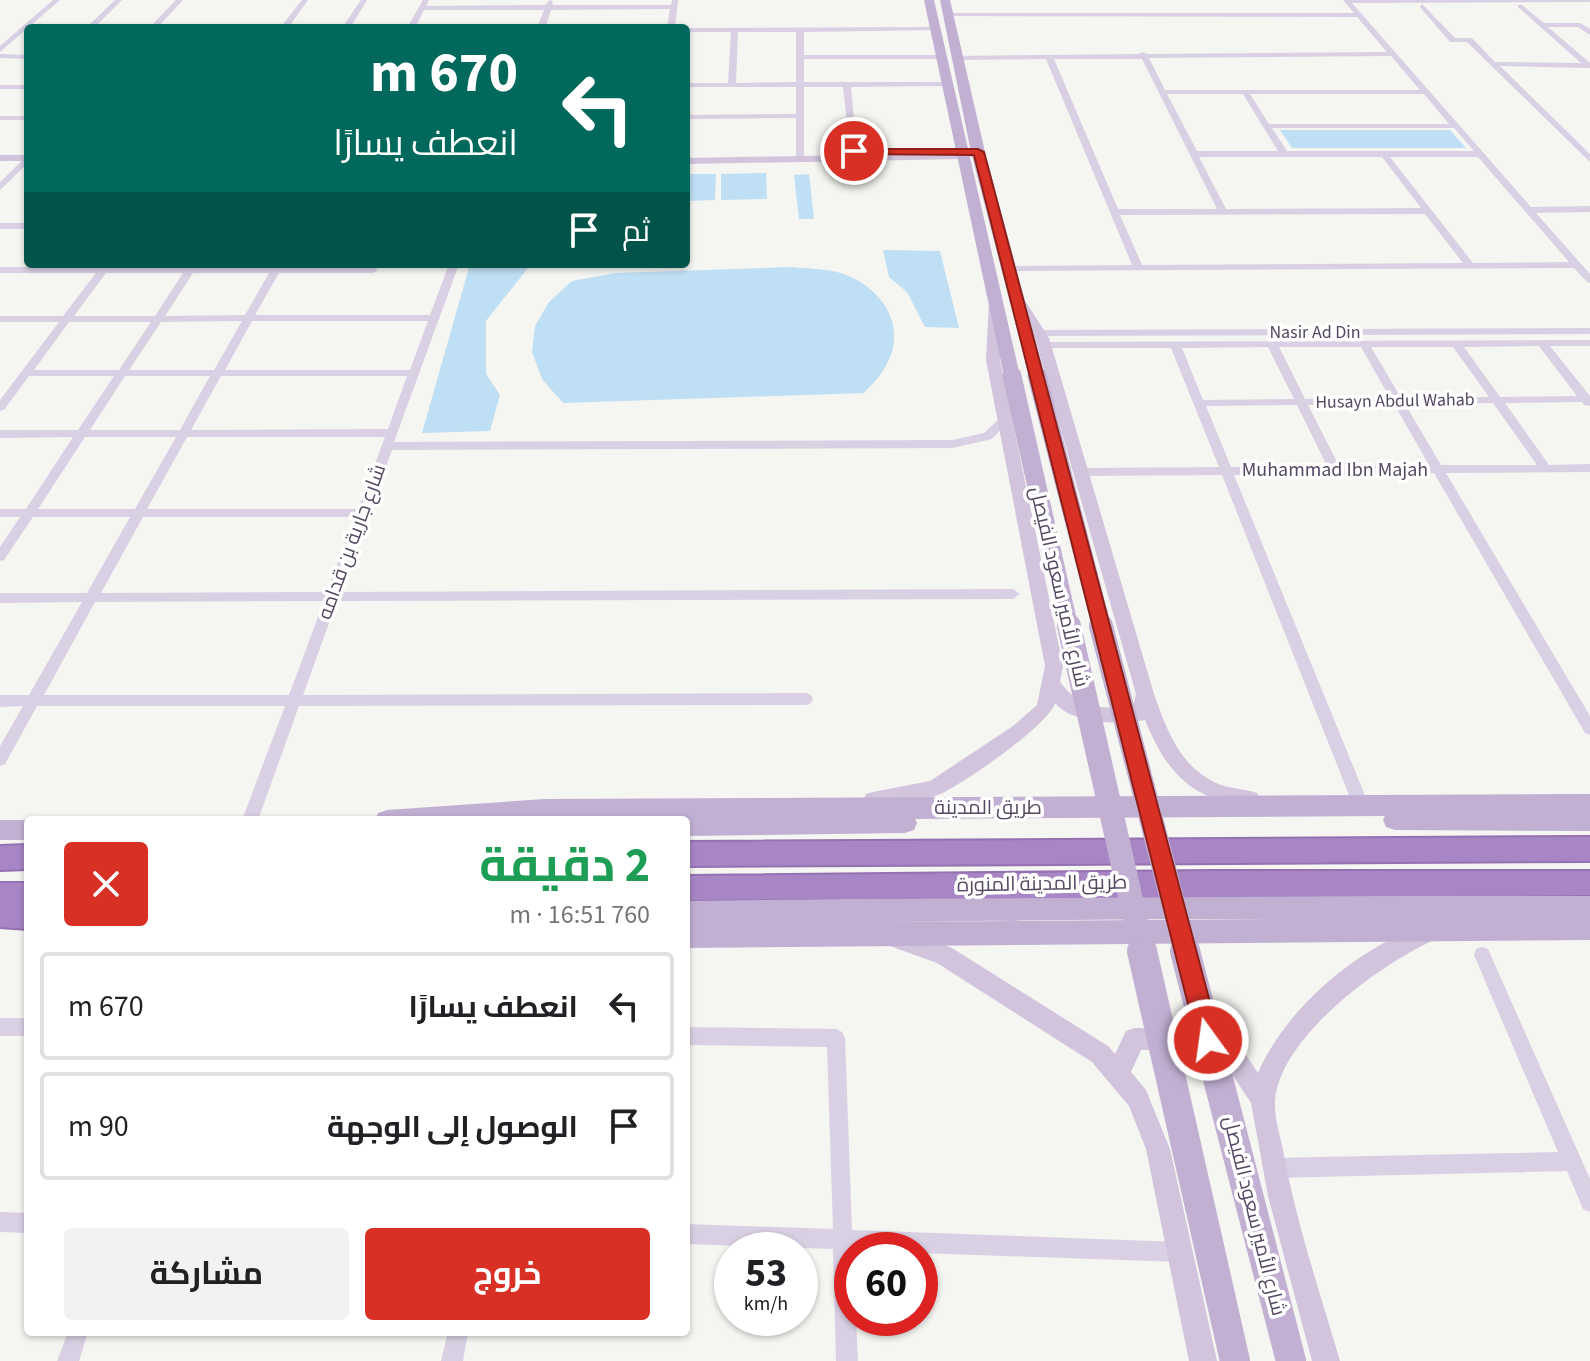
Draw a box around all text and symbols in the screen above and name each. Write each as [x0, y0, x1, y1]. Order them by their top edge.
text: 670 m [370, 34, 518, 113]
icon: left [546, 56, 650, 160]
pin [820, 117, 888, 185]
text: انعطف يسارًا [333, 118, 518, 169]
icon: arrive [832, 129, 876, 173]
icon: arrive [562, 208, 606, 252]
text: ثم [622, 210, 650, 253]
street label: Nasir Ad Din [1269, 320, 1361, 345]
street label: Husayn Abdul Wahab [1315, 387, 1475, 415]
street label: Muhammad Ibn Majah [1242, 456, 1428, 484]
street label: شارع جارية بن قدامه [311, 460, 393, 624]
street label: شارع الأمير سعود الفيصل [1022, 484, 1096, 690]
street label: طريق المدينة [934, 794, 1042, 822]
text: 2 دقيقة [479, 832, 650, 900]
button: close [64, 842, 148, 926]
street label: طريق المدينة المنورة [957, 869, 1127, 899]
text: 760 m · 16:51 [509, 896, 650, 933]
icon: left [602, 984, 646, 1028]
text: 670 m [68, 985, 144, 1028]
text: انعطف يسارًا [408, 986, 578, 1029]
position arrow [1166, 998, 1250, 1082]
icon: arrive [602, 1104, 646, 1148]
text: 90 m [68, 1105, 129, 1148]
text: الوصول إلى الوجهة [327, 1106, 578, 1149]
street label: شارع الأمير سعود الفيصل [1216, 1113, 1292, 1319]
button: مشاركة [64, 1228, 349, 1320]
button: خروج [365, 1228, 650, 1320]
speed limit sign: 60 [834, 1232, 938, 1336]
text: 53 [745, 1245, 787, 1302]
text: km/h [744, 1290, 788, 1318]

